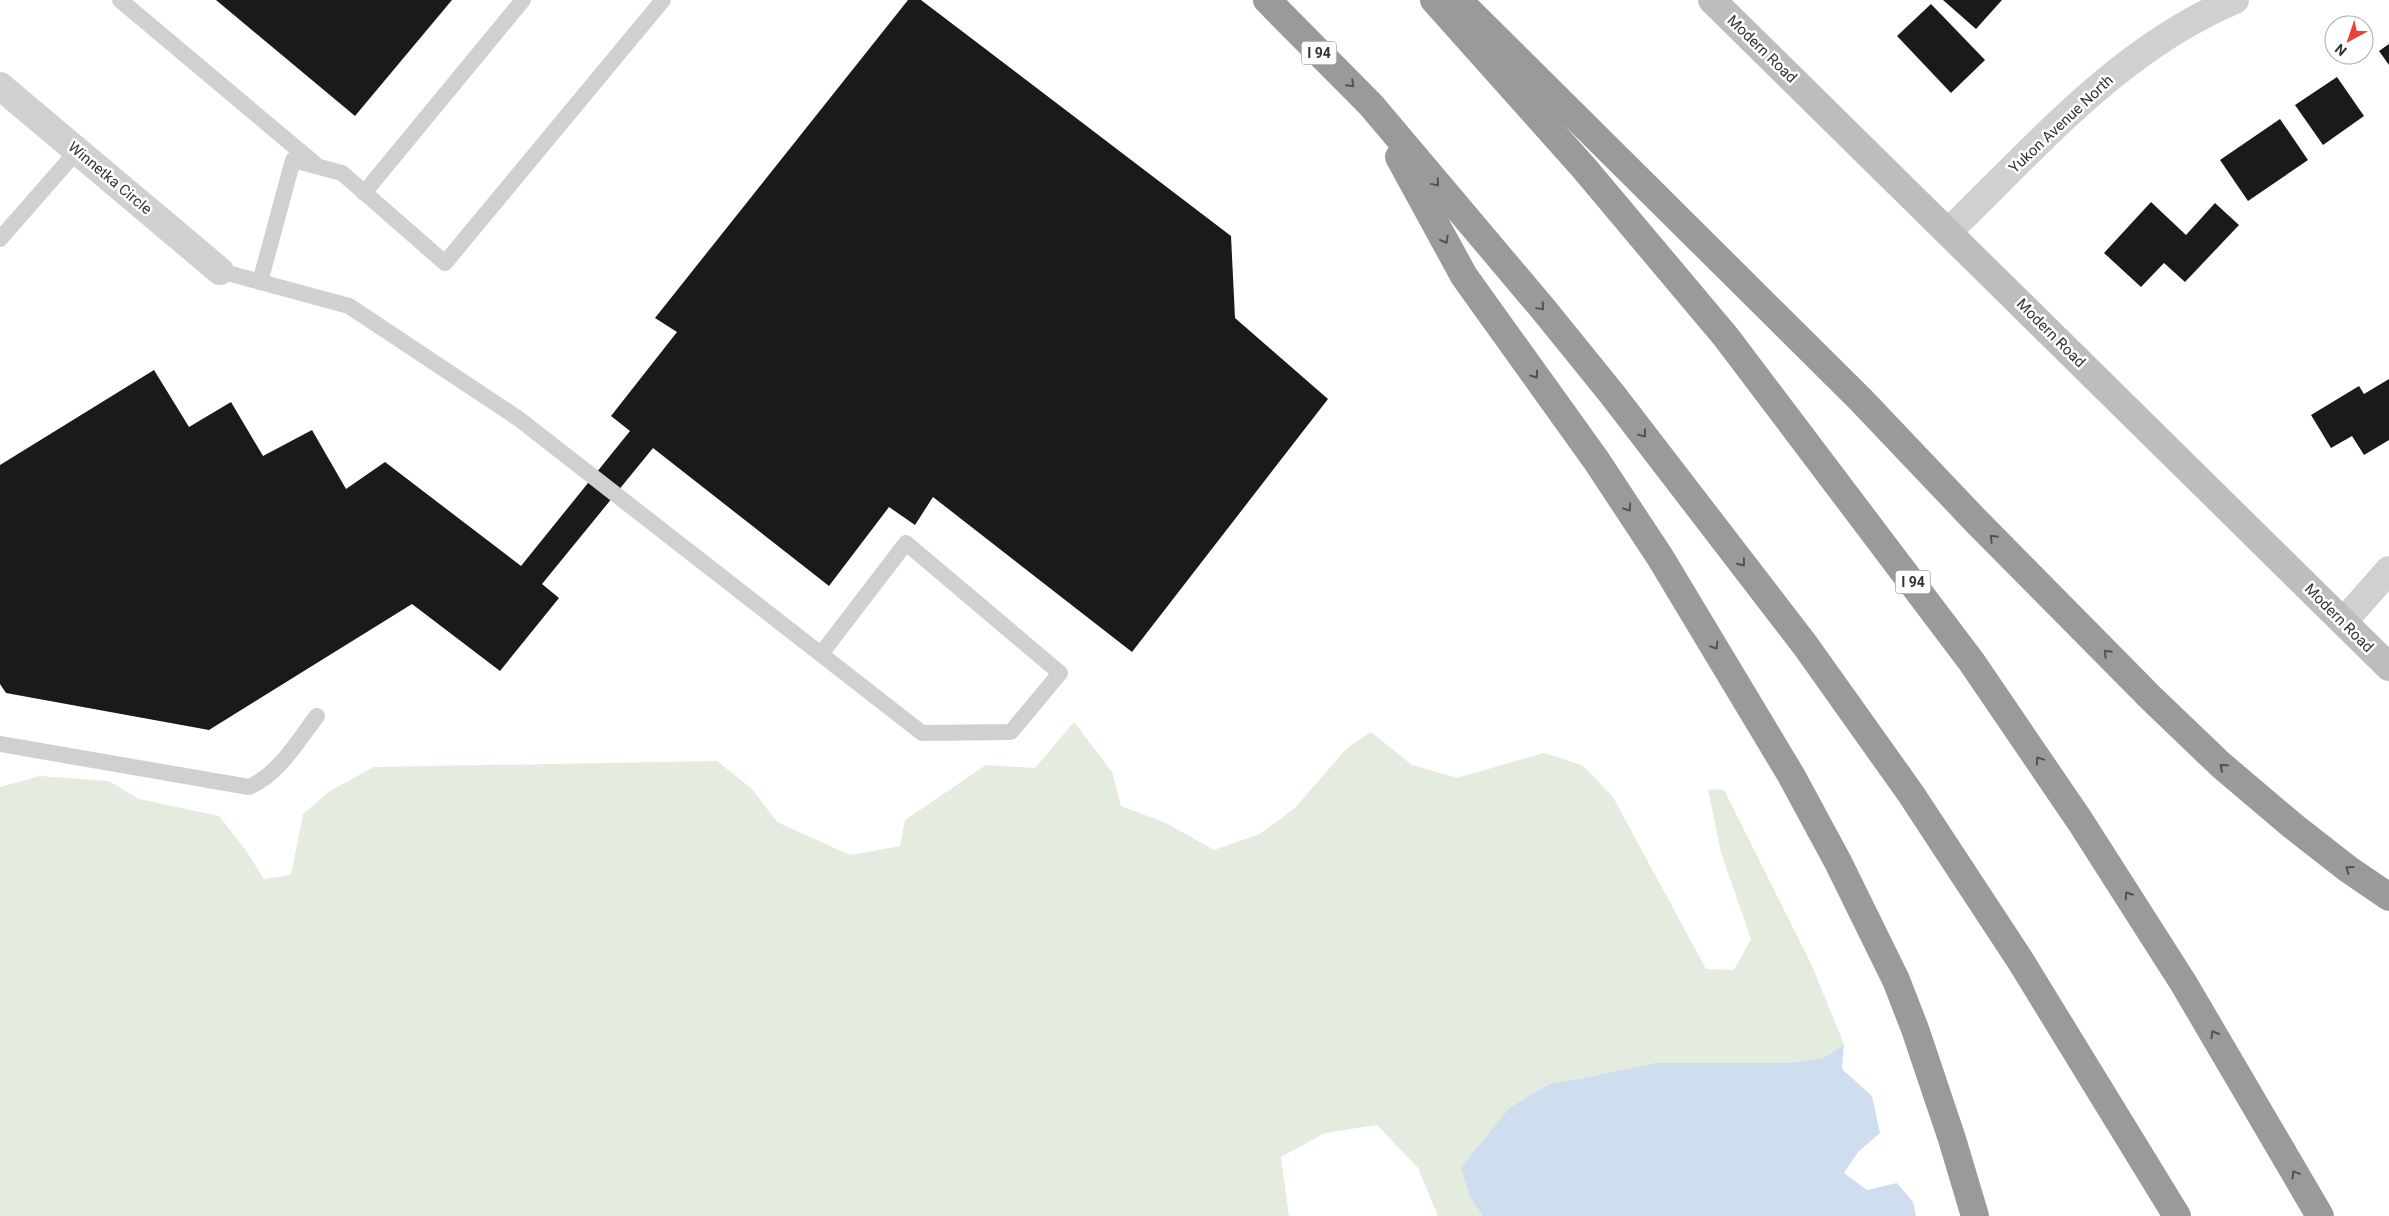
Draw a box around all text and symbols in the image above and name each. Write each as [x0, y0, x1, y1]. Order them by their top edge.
street label: Modern Road [1724, 11, 1800, 87]
north arrow [2324, 15, 2374, 65]
text: N [2332, 41, 2350, 59]
road number: I 94 [1302, 42, 1336, 64]
street label: Yukon Avenue North [2005, 71, 2117, 177]
one-way arrow [1345, 78, 1354, 87]
street label: Winnetka Circle [65, 138, 156, 218]
one-way arrow [1431, 177, 1440, 186]
one-way arrow [1439, 235, 1449, 244]
street label: Modern Road [2013, 295, 2089, 371]
one-way arrow [1535, 301, 1544, 310]
one-way arrow [1529, 369, 1538, 379]
one-way arrow [1637, 428, 1645, 437]
one-way arrow [1622, 503, 1631, 512]
one-way arrow [1989, 535, 1998, 544]
one-way arrow [1736, 557, 1744, 566]
road number: I 94 [1896, 570, 1930, 594]
street label: Modern Road [2301, 580, 2377, 656]
one-way arrow [1708, 640, 1718, 649]
one-way arrow [2104, 650, 2113, 659]
one-way arrow [2036, 756, 2045, 765]
one-way arrow [2219, 764, 2228, 773]
one-way arrow [2346, 867, 2355, 875]
one-way arrow [2125, 892, 2134, 901]
one-way arrow [2210, 1030, 2220, 1039]
one-way arrow [2292, 1171, 2302, 1180]

